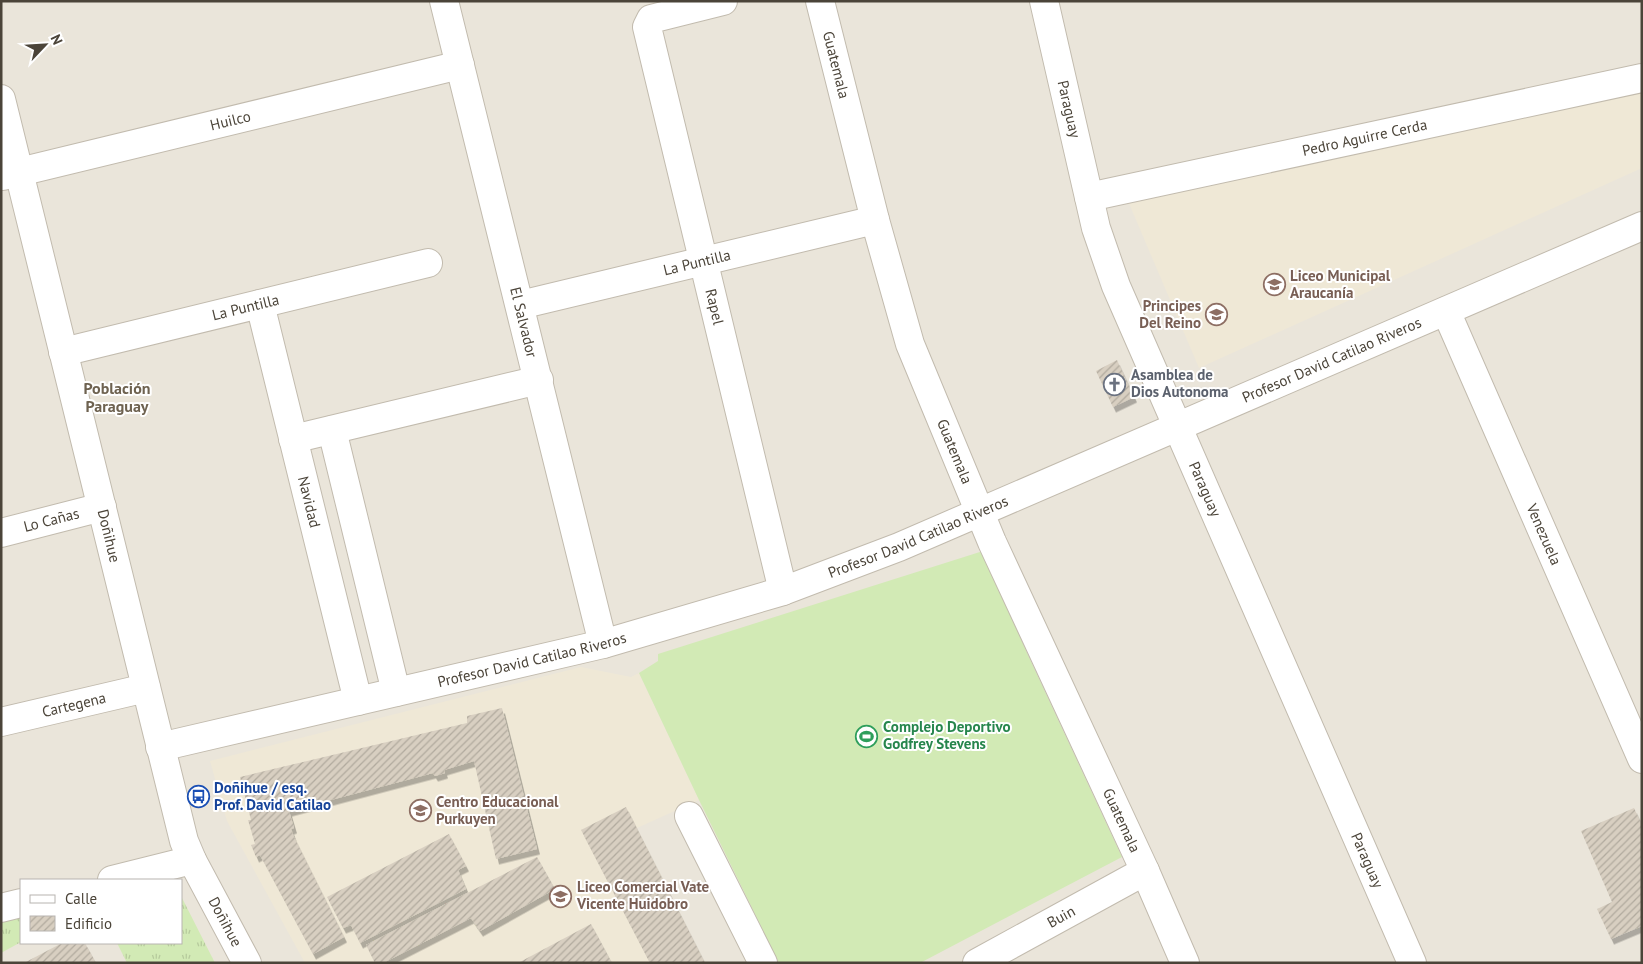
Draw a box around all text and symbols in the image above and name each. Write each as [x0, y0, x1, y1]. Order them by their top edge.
north arrow [20, 20, 70, 70]
street label: Guatemala [819, 29, 854, 101]
text: N [47, 32, 67, 47]
street label: Paraguay [1053, 78, 1085, 140]
street label: Huilco [208, 106, 252, 134]
street label: Pedro Aguirre Cerda [1300, 115, 1429, 160]
street label: La Puntilla [661, 245, 732, 279]
place label: Liceo Municipal Araucanía [1290, 266, 1391, 302]
school or university icon: Liceo Municipal Araucanía [1262, 273, 1286, 297]
street label: El Salvador [506, 285, 542, 360]
street label: Rapel [701, 287, 729, 327]
street label: La Puntilla [210, 290, 281, 324]
place label: Principes Del Reino [1139, 296, 1201, 332]
school or university icon: Principes Del Reino [1205, 303, 1229, 327]
street label: Profesor David Catilao Riveros [1239, 313, 1424, 407]
place label: Asamblea de Dios Autonoma [1131, 365, 1228, 401]
church icon: Asamblea de Dios Autonoma [1103, 372, 1127, 396]
district label: Población Paraguay [84, 378, 150, 416]
street label: Guatemala [933, 416, 977, 487]
street label: Paraguay [1185, 458, 1226, 520]
street label: Navidad [294, 474, 325, 530]
street label: Profesor David Catilao Riveros [825, 491, 1011, 582]
street label: Venezuela [1522, 500, 1566, 568]
street label: Lo Cañas [21, 503, 81, 536]
street label: Doñihue [94, 507, 125, 564]
street label: Profesor David Catilao Riveros [436, 628, 628, 691]
street label: Cartegena [40, 688, 108, 721]
place label: Complejo Deportivo Godfrey Stevens [883, 717, 1011, 753]
sports icon: Complejo Deportivo Godfrey Stevens [855, 724, 879, 748]
place label: Doñihue / esq. Prof. David Catilao [214, 778, 331, 814]
bus stop icon: Doñihue / esq. Prof. David Catilao [186, 785, 210, 809]
street label: Guatemala [1099, 785, 1145, 855]
place label: Centro Educacional Purkuyen [436, 792, 559, 828]
school or university icon: Centro Educacional Purkuyen [408, 799, 432, 823]
street label: Paraguay [1347, 829, 1388, 891]
place label: Liceo Comercial Vate Vicente Huidobro [576, 877, 710, 913]
legend [20, 879, 182, 944]
school or university icon: Liceo Comercial Vate Vicente Huidobro [549, 884, 573, 908]
text: Calle [65, 889, 97, 908]
street label: Doñihue [204, 893, 247, 950]
street label: Buin [1044, 901, 1078, 932]
text: Edificio [65, 914, 112, 933]

